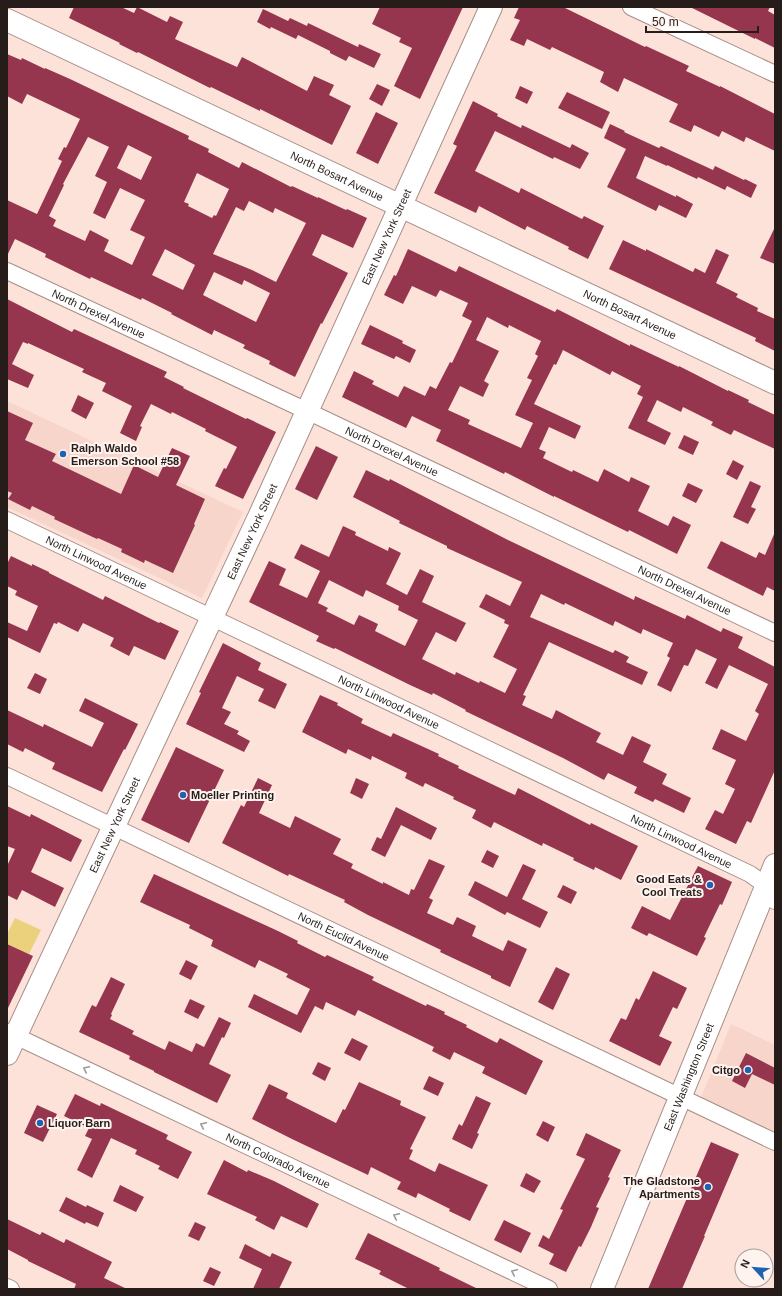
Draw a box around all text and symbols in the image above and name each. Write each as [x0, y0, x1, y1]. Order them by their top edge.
scale bar [646, 8, 758, 34]
text: 50 m [652, 15, 679, 29]
street label: North Bosart Avenue [289, 149, 385, 203]
street label: East New York Street [359, 187, 413, 287]
street label: North Drexel Avenue [50, 287, 147, 341]
street label: North Bosart Avenue [582, 287, 678, 342]
street label: North Drexel Avenue [343, 424, 440, 478]
place label: Ralph Waldo Emerson School #58 [71, 442, 179, 467]
marker: Ralph Waldo Emerson School #58 [58, 449, 68, 459]
street label: East New York Street [225, 482, 279, 581]
street label: North Linwood Avenue [44, 533, 149, 592]
street label: North Drexel Avenue [636, 563, 733, 617]
street label: North Linwood Avenue [336, 673, 441, 731]
street label: East New York Street [87, 775, 142, 875]
place label: Moeller Printing [191, 789, 274, 801]
marker: Moeller Printing [178, 790, 188, 800]
street label: North Linwood Avenue [629, 812, 734, 871]
place label: Good Eats & Cool Treats [636, 873, 702, 898]
marker: Good Eats & Cool Treats [705, 880, 715, 890]
street label: North Euclid Avenue [296, 910, 391, 963]
street label: East Washington Street [661, 1021, 716, 1133]
place label: Citgo [712, 1064, 740, 1076]
marker: Citgo [743, 1065, 753, 1075]
one-way arrow [82, 1066, 90, 1074]
place label: Liquor Barn [48, 1117, 111, 1129]
marker: Liquor Barn [35, 1118, 45, 1128]
one-way arrow [200, 1122, 207, 1130]
street label: North Colorado Avenue [224, 1131, 332, 1190]
place label: The Gladstone Apartments [624, 1175, 700, 1200]
marker: The Gladstone Apartments [703, 1182, 713, 1192]
one-way arrow [393, 1213, 401, 1221]
north arrow [734, 1248, 774, 1288]
text: N [738, 1257, 752, 1270]
one-way arrow [510, 1269, 518, 1277]

